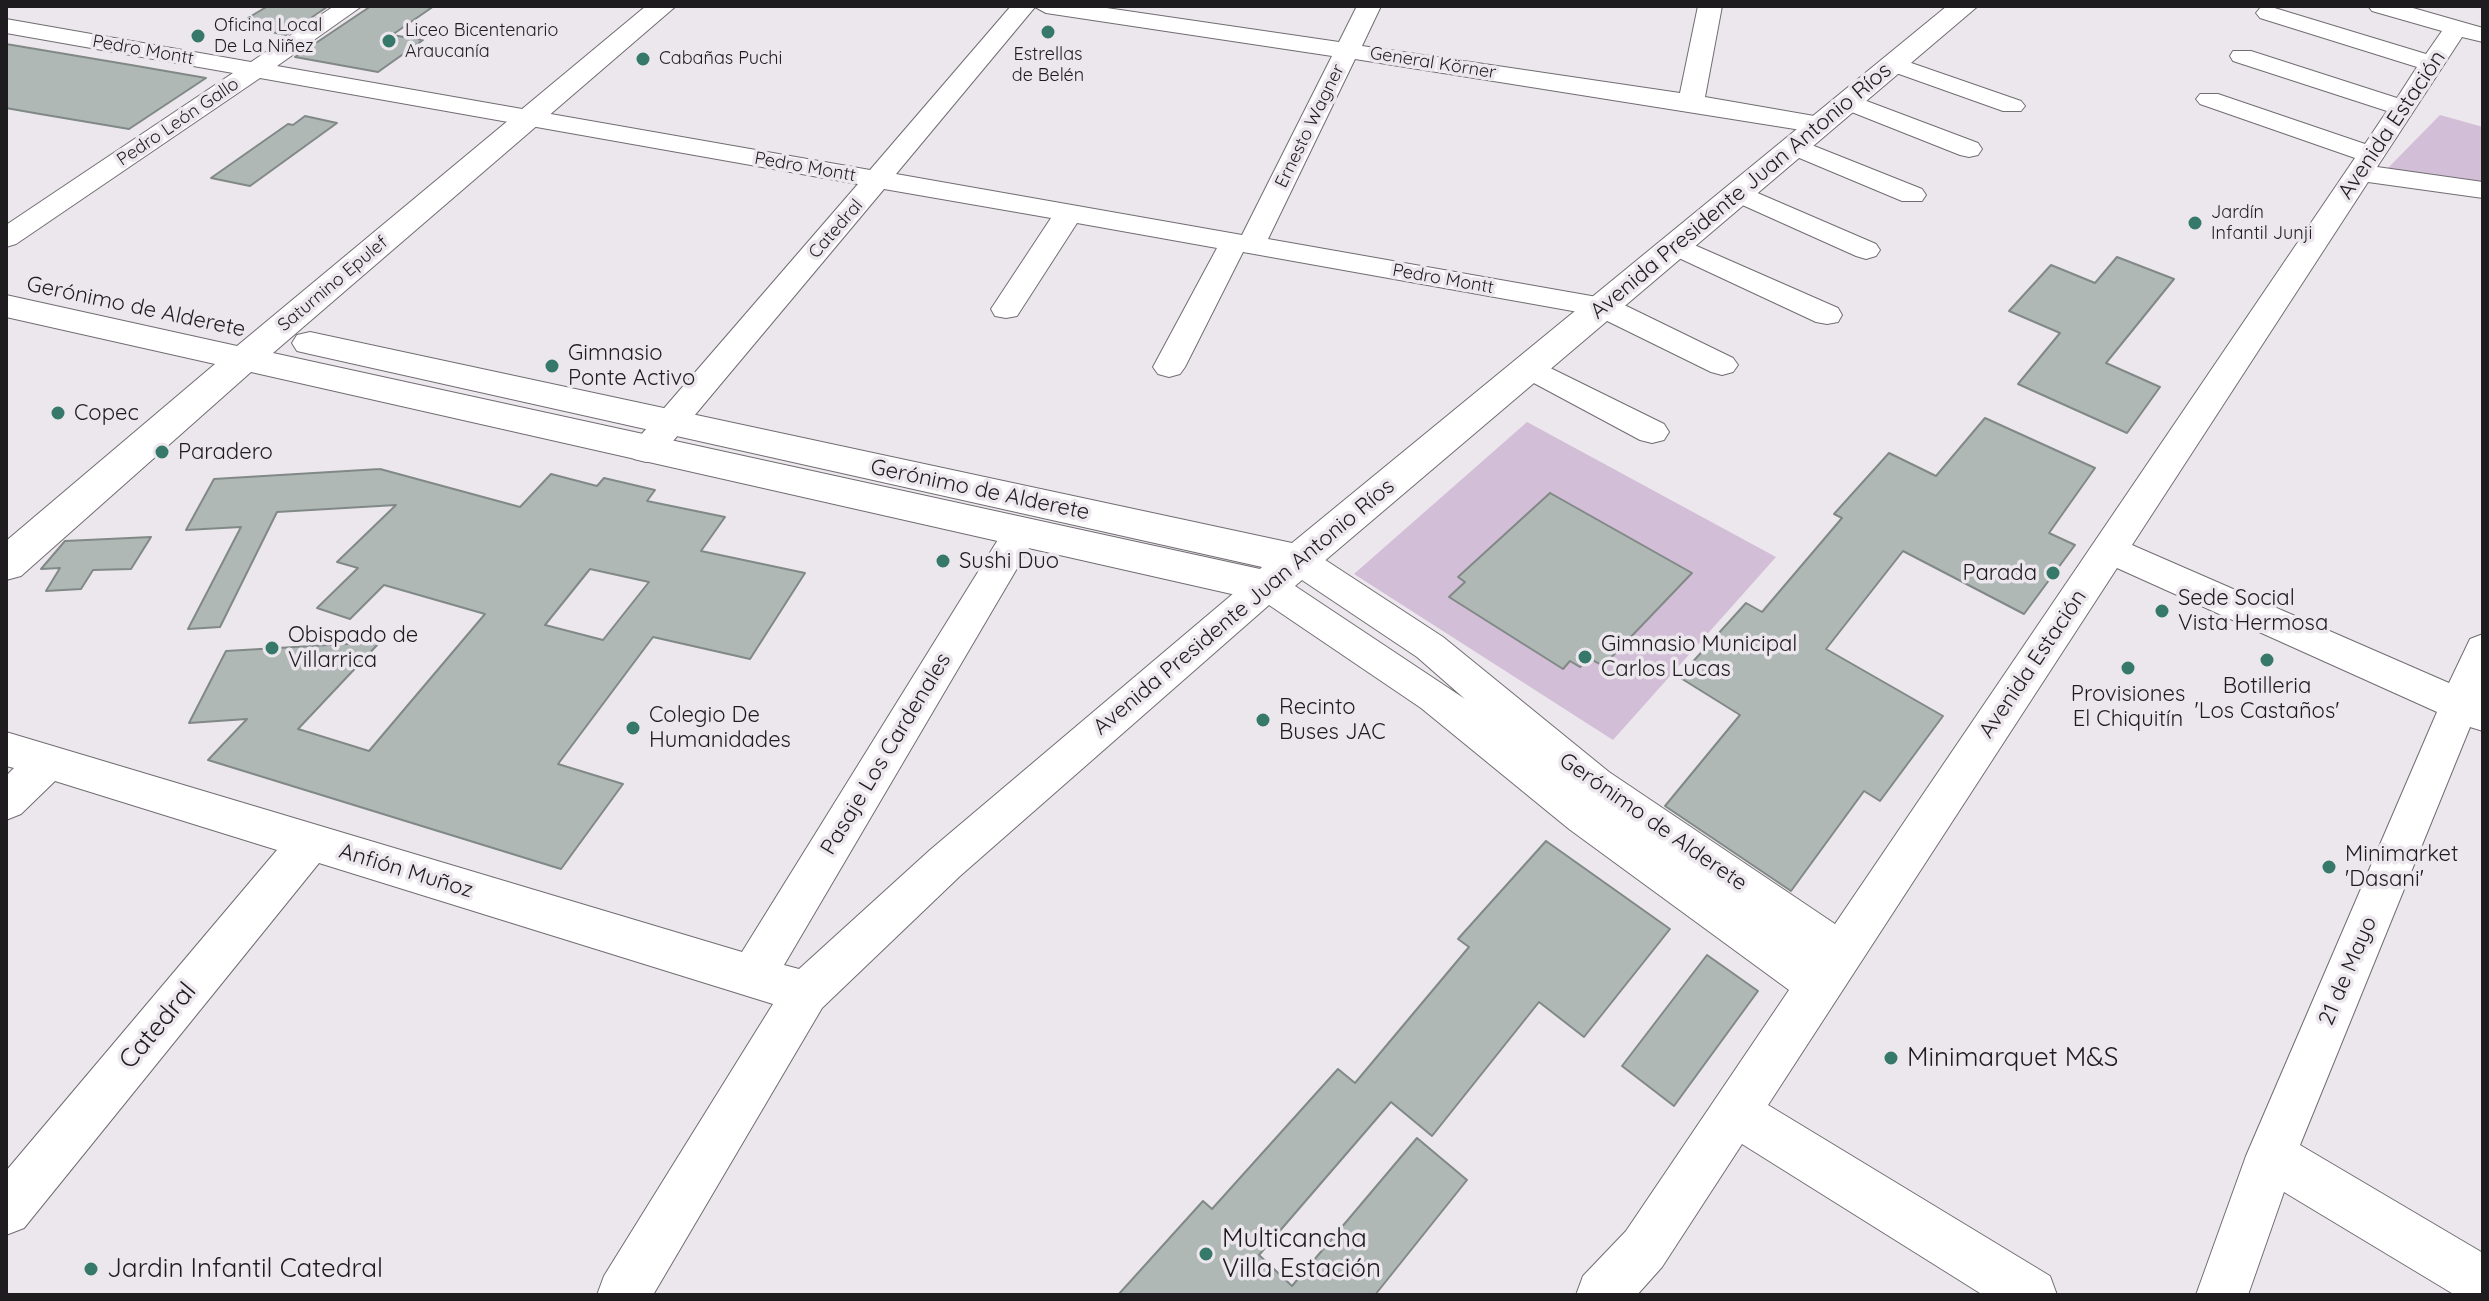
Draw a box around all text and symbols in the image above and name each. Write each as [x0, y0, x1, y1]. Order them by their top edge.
place label: Oficina Local De La Niñez [214, 15, 322, 58]
place label: Liceo Bicentenario Araucanía [405, 20, 558, 62]
marker: Estrellas de Belén [1039, 23, 1057, 41]
marker: Oficina Local De La Niñez [189, 27, 207, 45]
street label: Pedro Montt [91, 30, 195, 70]
marker: Liceo Bicentenario Araucanía [380, 32, 398, 50]
street label: General Körner [1368, 42, 1498, 84]
place label: Estrellas de Belén [1012, 44, 1084, 86]
street label: Avenida Estación [2333, 46, 2451, 204]
place label: Cabañas Puchi [659, 48, 782, 70]
marker: Cabañas Puchi [634, 50, 652, 68]
street label: Avenida Presidente Juan Antonio Ríos [1585, 57, 1897, 325]
street label: Ernesto Wagner [1271, 61, 1349, 191]
street label: Pedro León Gallo [113, 73, 243, 171]
street label: Pedro Montt [753, 147, 857, 187]
street label: Catedral [804, 195, 868, 263]
place label: Jardín Infantil Junji [2211, 202, 2312, 244]
marker: Jardín Infantil Junji [2186, 214, 2204, 232]
street label: Saturnino Epulef [274, 232, 392, 336]
street label: Pedro Montt [1391, 259, 1495, 299]
street label: Gerónimo de Alderete [24, 271, 248, 343]
place label: Gimnasio Ponte Activo [568, 340, 695, 392]
marker: Gimnasio Ponte Activo [543, 357, 561, 375]
place label: Copec [74, 400, 139, 426]
marker: Copec [49, 404, 67, 422]
place label: Paradero [178, 439, 273, 465]
marker: Paradero [153, 443, 171, 461]
street label: Gerónimo de Alderete [868, 454, 1092, 526]
street label: Avenida Presidente Juan Antonio Ríos [1088, 473, 1400, 741]
place label: Sushi Duo [959, 548, 1059, 574]
marker: Sushi Duo [934, 552, 952, 570]
place label: Parada [1962, 560, 2037, 586]
marker: Parada [2044, 564, 2062, 582]
street label: Avenida Estación [1974, 585, 2092, 743]
place label: Sede Social Vista Hermosa [2178, 585, 2328, 636]
marker: Sede Social Vista Hermosa [2153, 602, 2171, 620]
place label: Obispado de Villarrica [288, 622, 418, 674]
place label: Gimnasio Municipal Carlos Lucas [1601, 631, 1797, 682]
marker: Obispado de Villarrica [263, 639, 281, 657]
street label: Pasaje Los Cardenales [815, 648, 957, 860]
marker: Gimnasio Municipal Carlos Lucas [1576, 648, 1594, 666]
marker: Botilleria 'Los Castaños' [2258, 651, 2276, 669]
marker: Provisiones El Chiquitín [2119, 659, 2137, 677]
place label: Botilleria 'Los Castaños' [2195, 673, 2339, 724]
place label: Provisiones El Chiquitín [2071, 681, 2185, 732]
place label: Recinto Buses JAC [1279, 694, 1386, 746]
place label: Colegio De Humanidades [649, 702, 791, 754]
marker: Recinto Buses JAC [1254, 711, 1272, 729]
marker: Colegio De Humanidades [624, 719, 642, 737]
street label: Gerónimo de Alderete [1554, 747, 1752, 897]
street label: Anfión Muñoz [336, 838, 476, 904]
place label: Minimarket 'Dasani' [2345, 841, 2458, 892]
marker: Minimarket 'Dasani' [2320, 858, 2338, 876]
street label: 21 de Mayo [2313, 913, 2383, 1029]
street label: Catedral [113, 976, 203, 1076]
place label: Minimarquet M&S [1907, 1042, 2118, 1074]
marker: Minimarquet M&S [1882, 1049, 1900, 1067]
place label: Multicancha Villa Estación [1222, 1223, 1381, 1284]
marker: Multicancha Villa Estación [1197, 1245, 1215, 1263]
place label: Jardin Infantil Catedral [107, 1253, 383, 1285]
marker: Jardin Infantil Catedral [82, 1260, 100, 1278]

